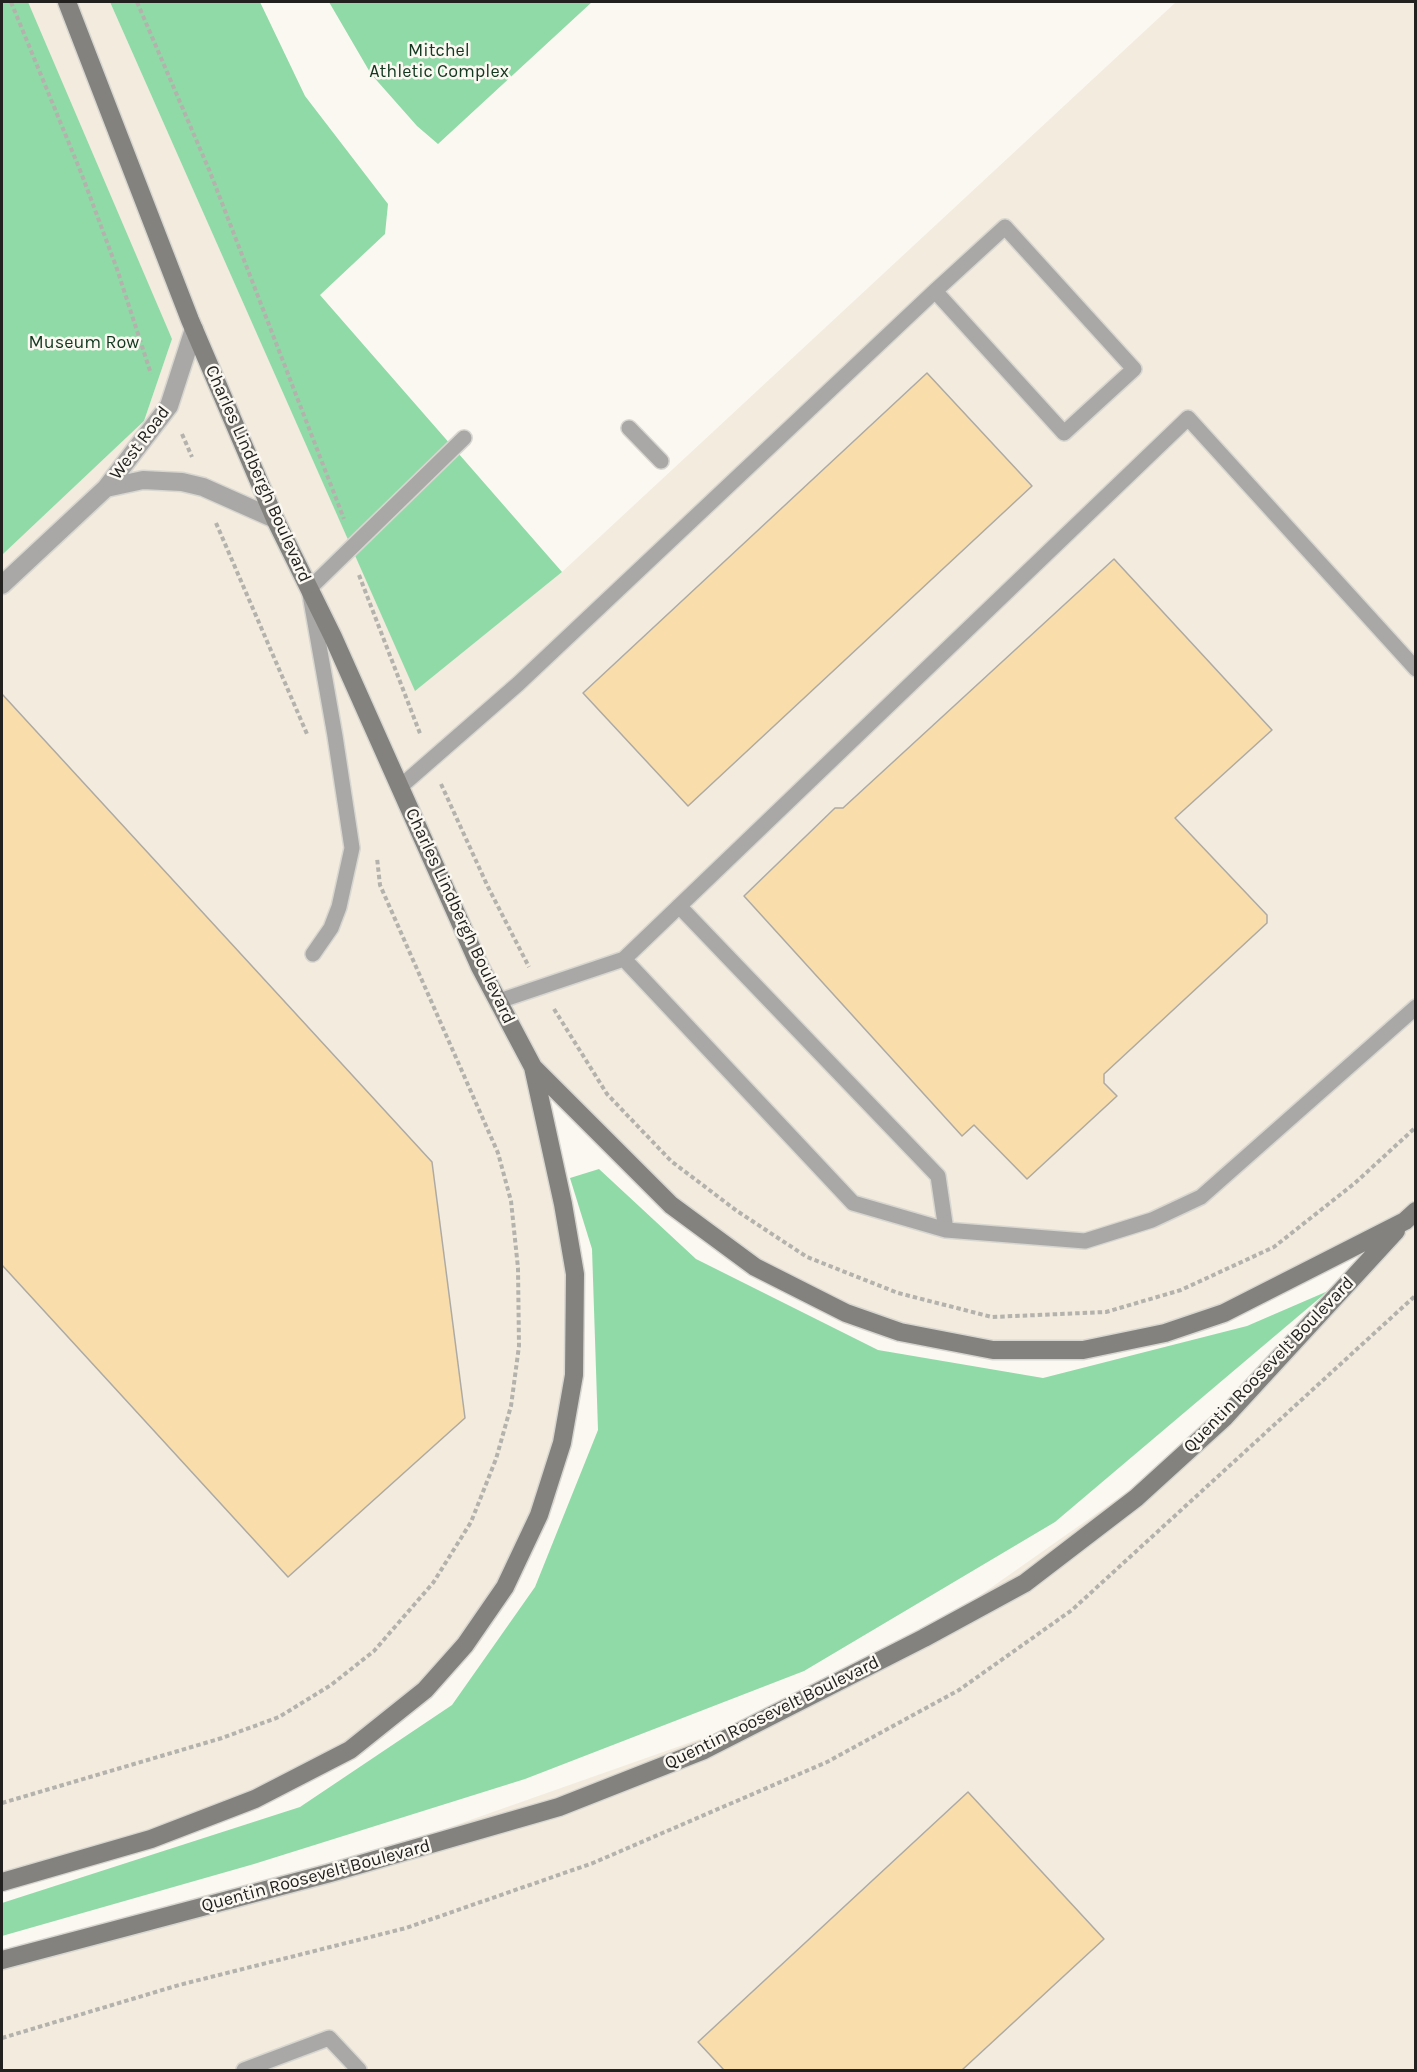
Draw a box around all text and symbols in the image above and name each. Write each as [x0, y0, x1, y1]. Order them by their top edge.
park label: Mitchel Athletic Complex [369, 40, 509, 82]
park label: Museum Row [29, 332, 139, 354]
street label: Charles Lindbergh Boulevard [200, 362, 316, 586]
street label: West Road [105, 402, 175, 484]
street label: Charles Lindbergh Boulevard [400, 805, 520, 1027]
street label: Quentin Roosevelt Boulevard [1179, 1273, 1359, 1457]
street label: Quentin Roosevelt Boulevard [661, 1652, 883, 1774]
street label: Quentin Roosevelt Boulevard [199, 1835, 433, 1917]

